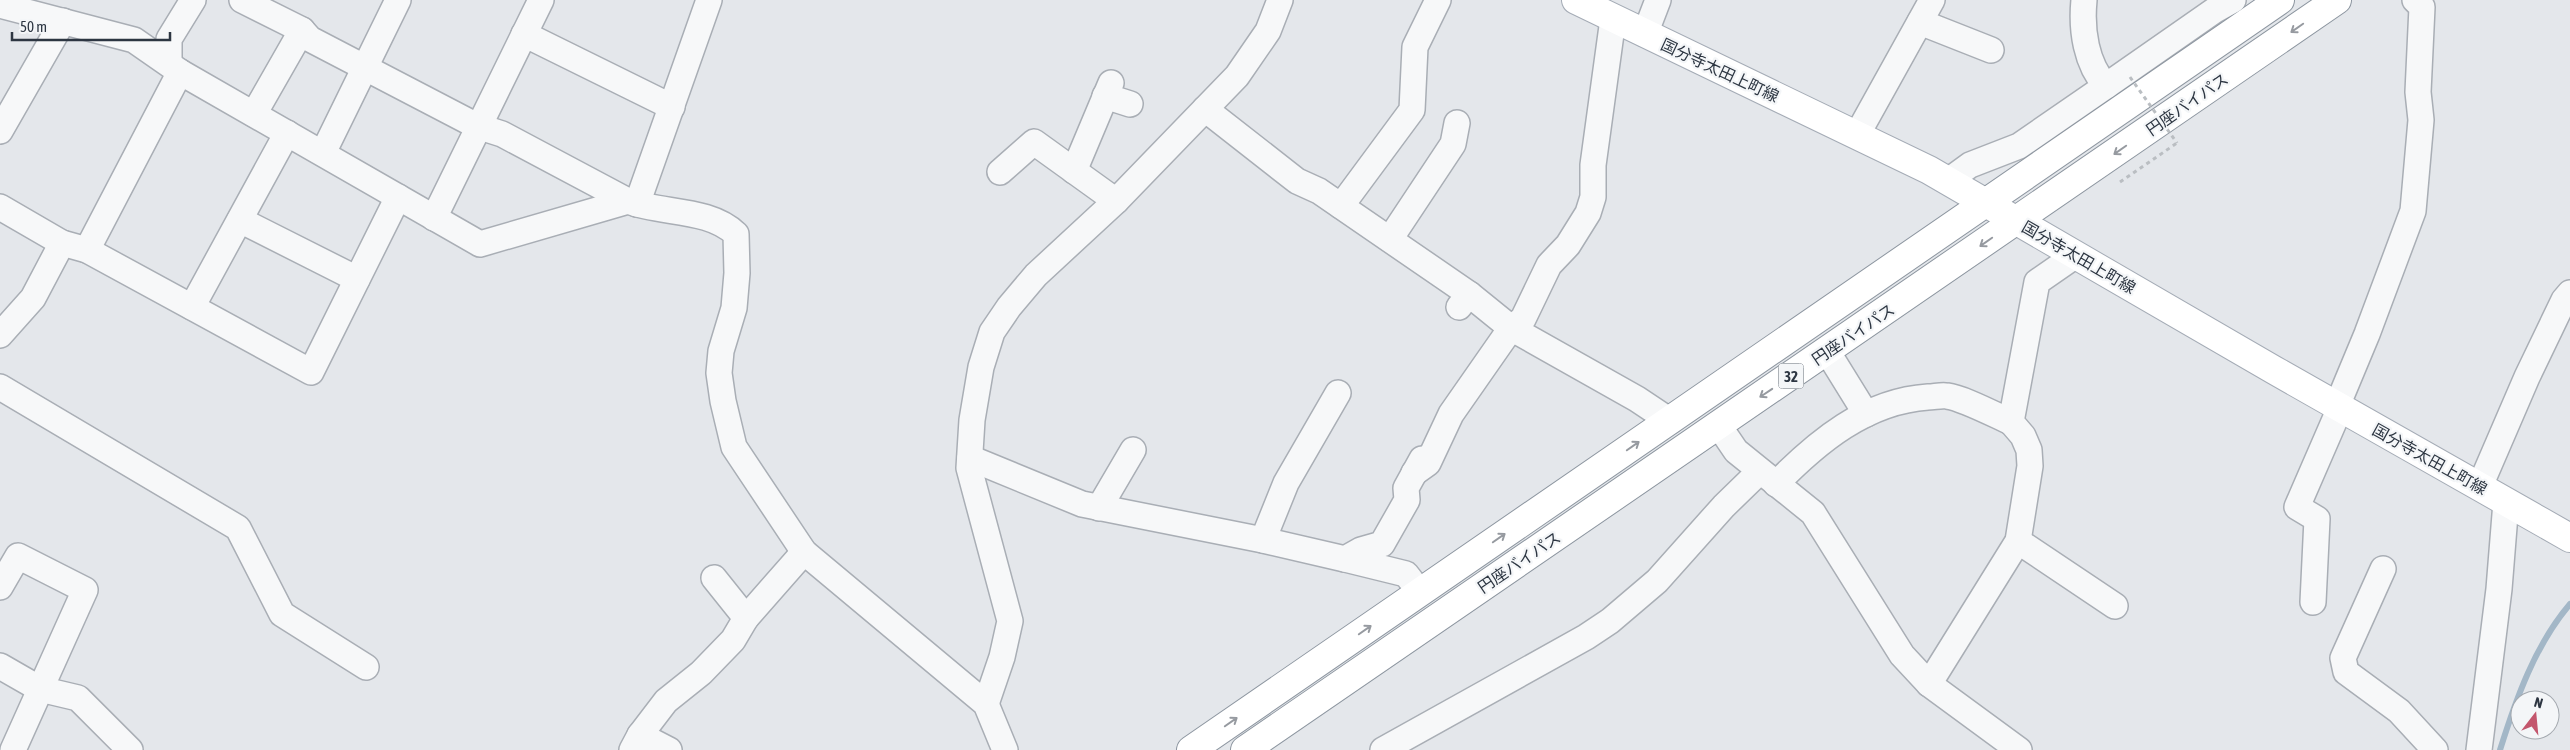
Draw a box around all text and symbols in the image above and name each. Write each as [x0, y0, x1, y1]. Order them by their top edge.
scale bar [12, 10, 170, 42]
text: 50 m [20, 18, 47, 35]
one-way arrow [2290, 23, 2304, 33]
street label: 国分寺太田上町線 [1658, 35, 1782, 105]
street label: 円座バイパス [2143, 69, 2231, 139]
one-way arrow [2113, 145, 2127, 155]
street label: 国分寺太田上町線 [2019, 217, 2139, 297]
one-way arrow [1980, 237, 1994, 247]
street label: 円座バイパス [1808, 300, 1898, 368]
road number: 32 [1778, 364, 1804, 388]
one-way arrow [1759, 388, 1773, 399]
street label: 国分寺太田上町線 [2370, 420, 2490, 498]
one-way arrow [1626, 441, 1640, 451]
street label: 円座バイパス [1474, 528, 1564, 596]
one-way arrow [1492, 533, 1506, 543]
one-way arrow [1358, 625, 1372, 635]
north arrow [2510, 690, 2560, 740]
text: N [2532, 694, 2545, 711]
one-way arrow [1224, 717, 1238, 727]

